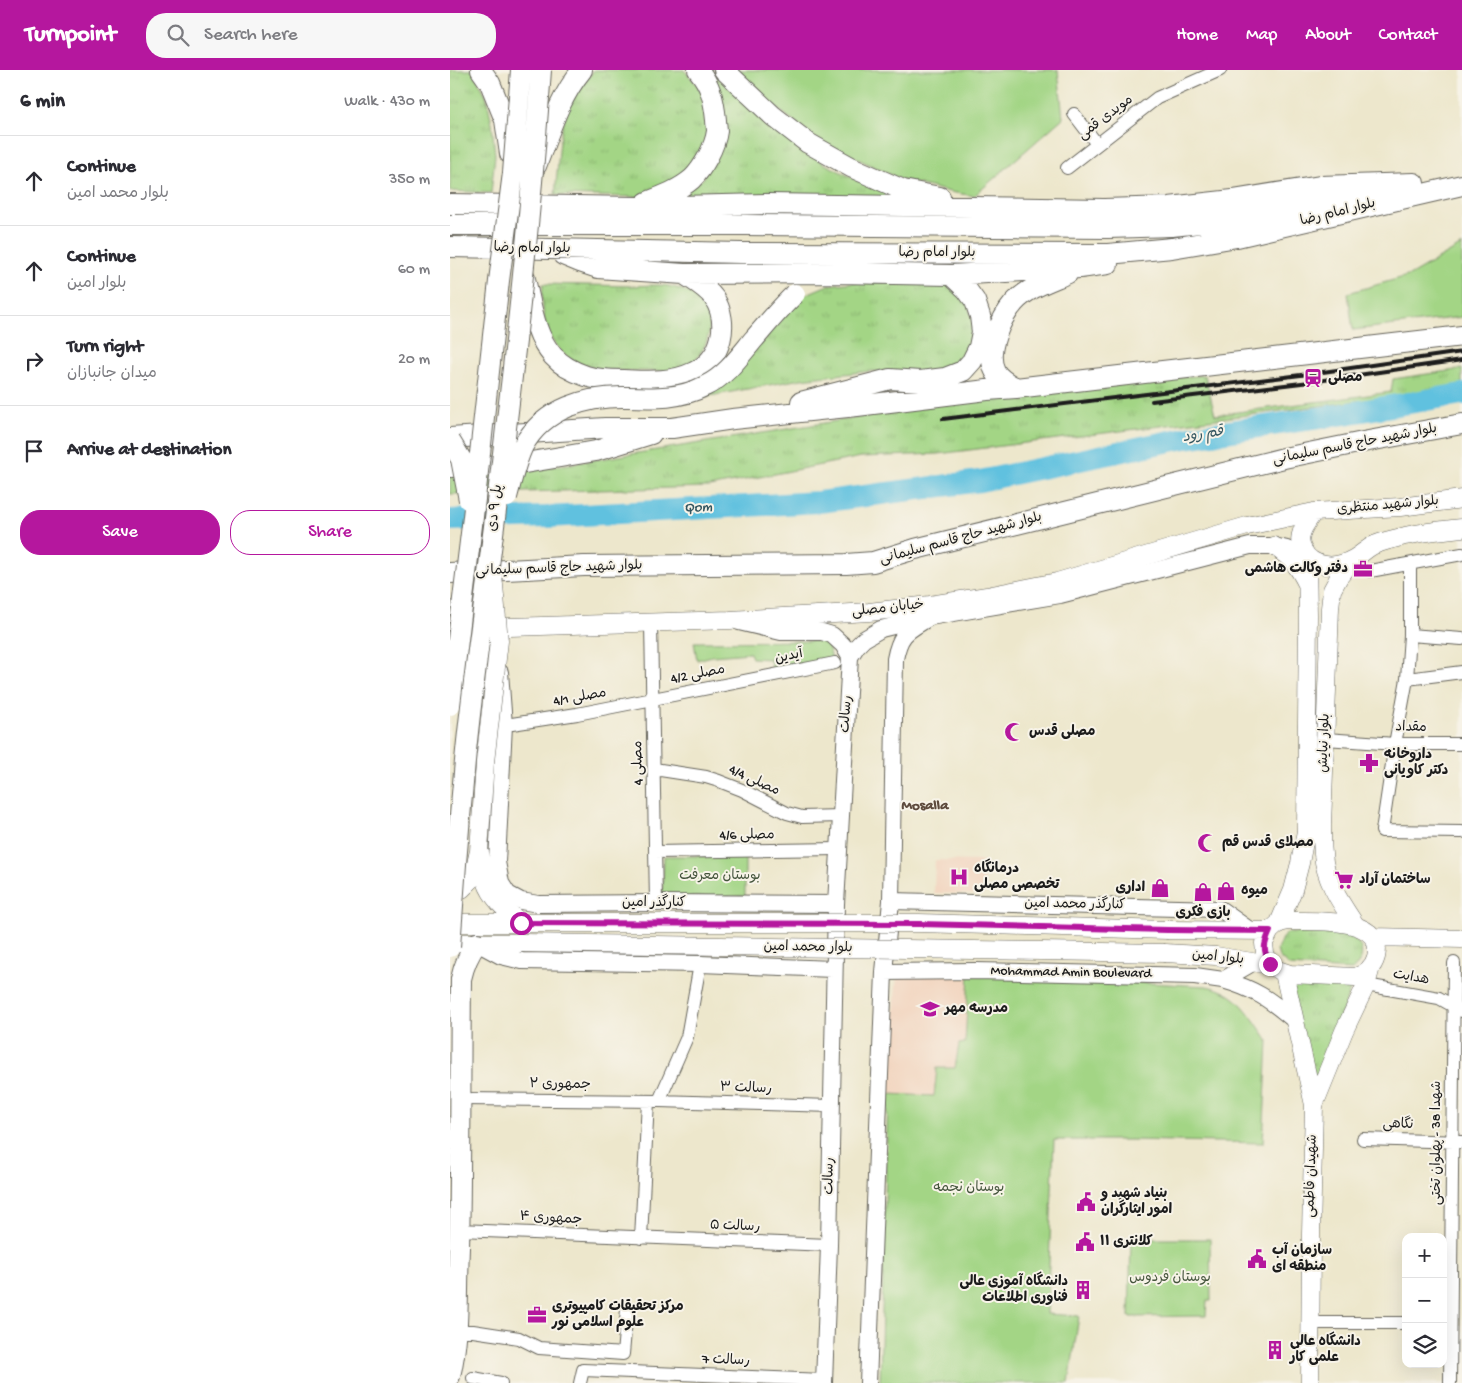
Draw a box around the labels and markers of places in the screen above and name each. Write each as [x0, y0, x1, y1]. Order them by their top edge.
station icon: مصلی [1302, 367, 1324, 389]
place label: مصلی [1328, 370, 1362, 387]
office icon: دفتر وکالت هاشمی [1352, 558, 1374, 580]
place label: دفتر وکالت هاشمی [1245, 559, 1348, 578]
mosque icon: مصلی قدس [1003, 721, 1025, 743]
place label: مصلی قدس [1029, 723, 1095, 741]
place label: داروخانه دکتر کاویانی [1384, 747, 1448, 780]
pharmacy icon: داروخانه دکتر کاویانی [1358, 752, 1380, 774]
mosque icon: مصلای قدس قم [1196, 832, 1218, 854]
place label: مصلای قدس قم [1222, 834, 1314, 852]
place label: درمانگاه تخصصی مصلی [974, 858, 1060, 894]
hospital icon: درمانگاه تخصصی مصلی [948, 866, 970, 888]
supermarket icon: ساختمان آراد [1333, 869, 1355, 891]
place label: ساختمان آراد [1359, 870, 1431, 889]
shop icon: اداری [1149, 877, 1171, 899]
place label: اداری [1116, 880, 1145, 897]
shop icon: میوه [1215, 880, 1237, 902]
shop icon: بازی فکری [1192, 881, 1214, 903]
place label: میوه [1241, 883, 1268, 900]
place label: بازی فکری [1175, 903, 1231, 922]
school or university icon: مدرسه مهر [919, 998, 941, 1020]
place label: مدرسه مهر [943, 1001, 1008, 1018]
place label: بنیاد شهید و امور ایثارگران [1100, 1186, 1173, 1219]
public building icon: بنیاد شهید و امور ایثارگران [1075, 1191, 1097, 1213]
public building icon: کلانتری ۱۱ [1074, 1231, 1096, 1253]
place label: کلانتری ۱۱ [1100, 1234, 1153, 1251]
place label: سازمان آب منطقه ای [1272, 1241, 1332, 1276]
public building icon: سازمان آب منطقه ای [1246, 1248, 1268, 1270]
place label: دانشگاه آموزی عالی فناوری اطلاعات [960, 1271, 1068, 1307]
building icon: دانشگاه آموزی عالی فناوری اطلاعات [1072, 1279, 1094, 1301]
place label: مرکز تحقیقات کامپیوتری علوم اسلامی نور [551, 1299, 684, 1332]
office icon: مرکز تحقیقات کامپیوتری علوم اسلامی نور [526, 1304, 548, 1326]
place label: دانشگاه عالی علمی کار [1288, 1331, 1361, 1367]
building icon: دانشگاه عالی علمی کار [1264, 1339, 1286, 1361]

